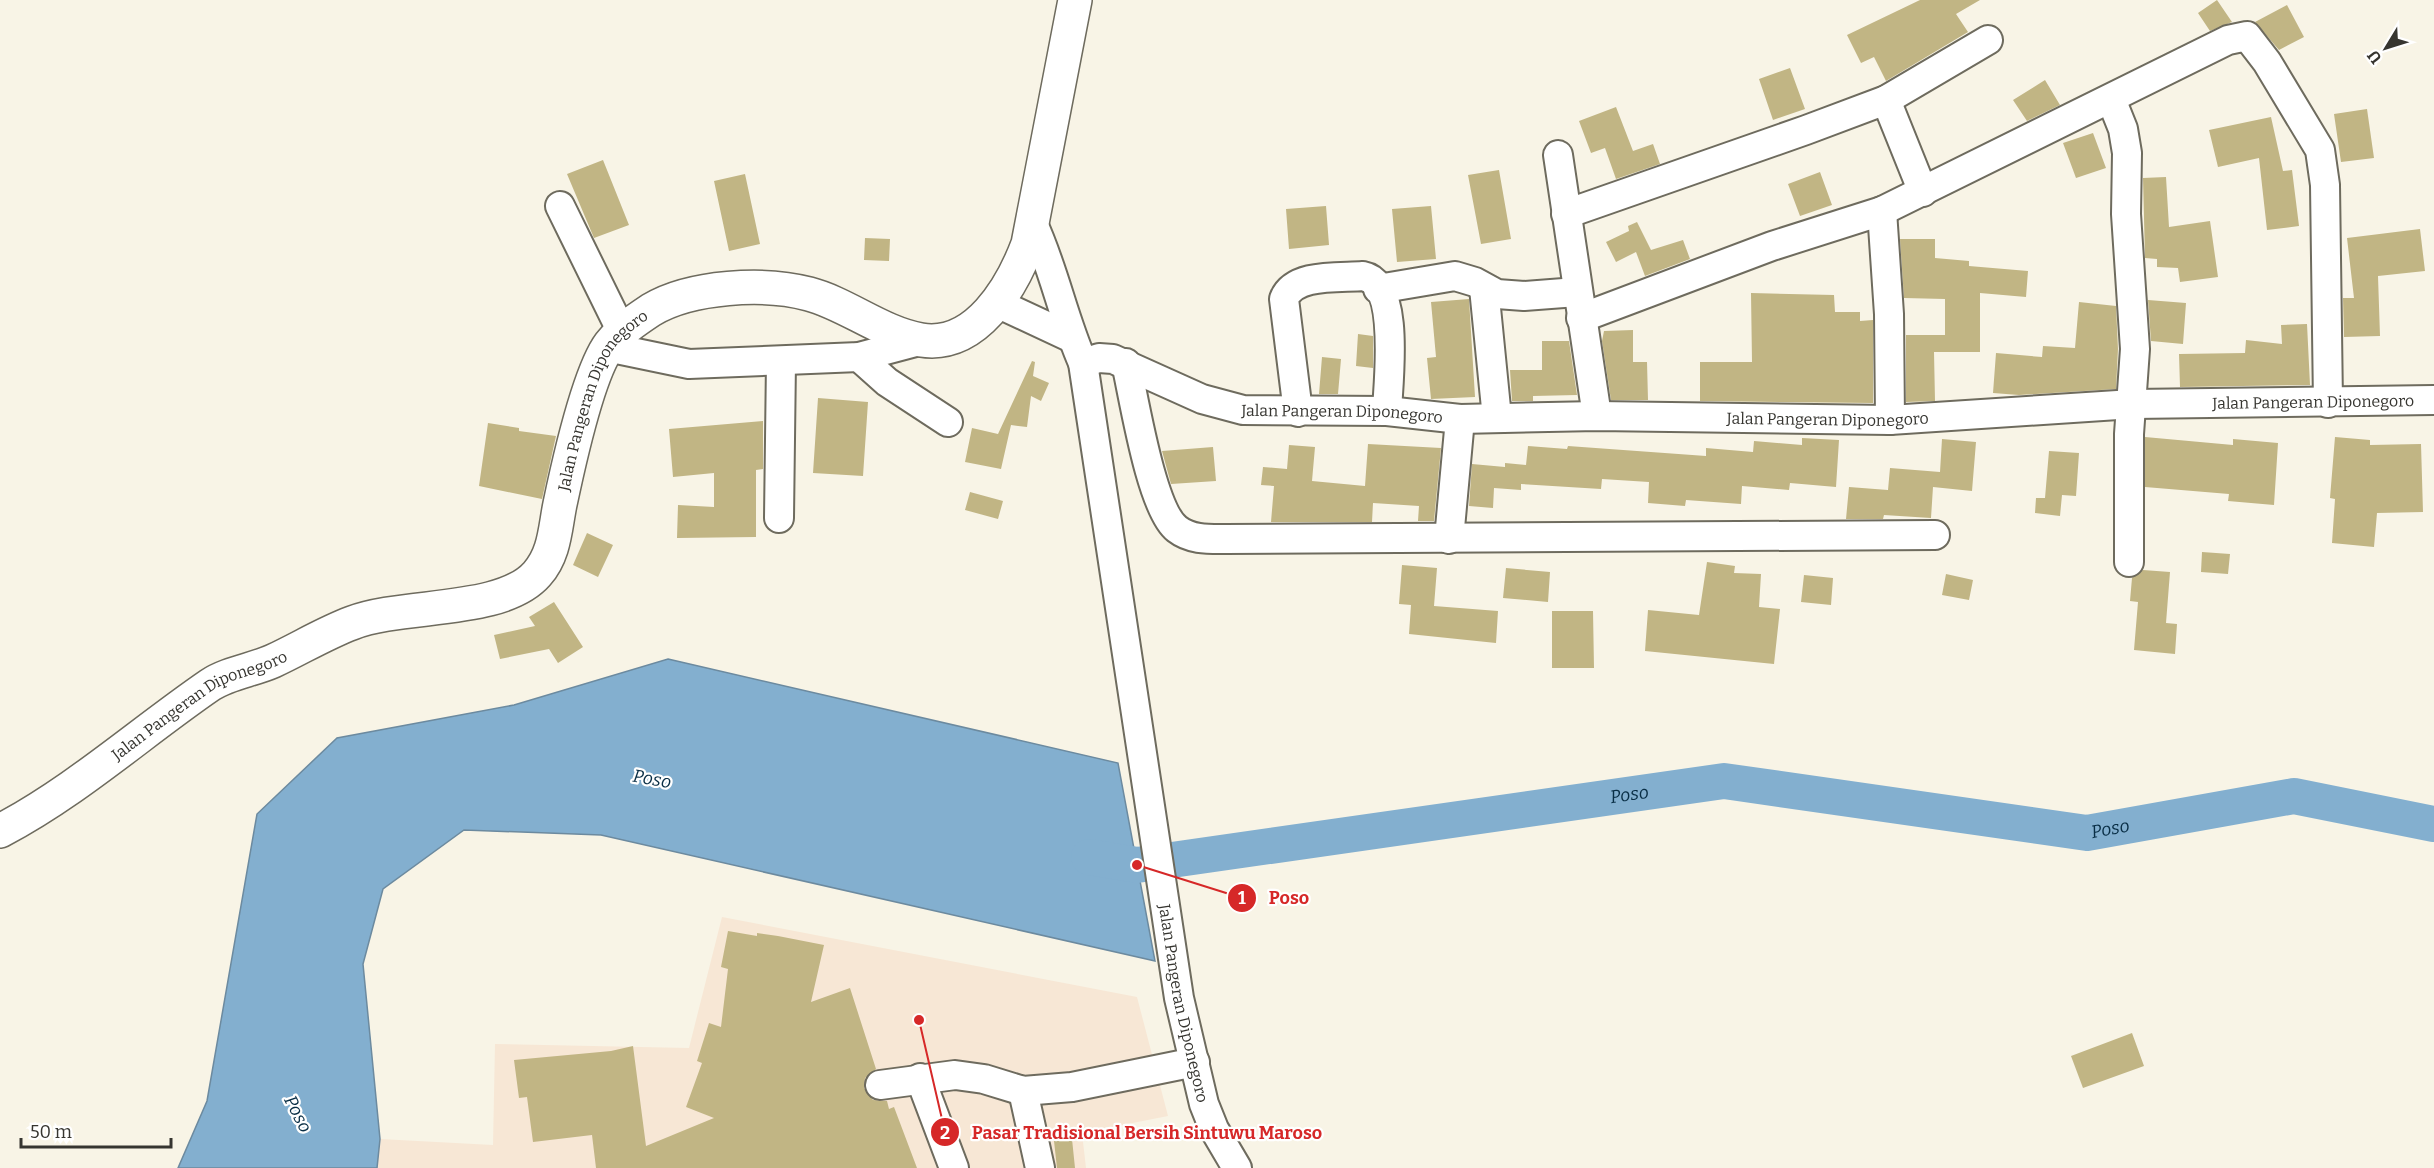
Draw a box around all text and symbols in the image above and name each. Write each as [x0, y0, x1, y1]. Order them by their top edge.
north arrow [2356, 18, 2416, 78]
text: U [2363, 46, 2386, 67]
street label: Jalan Pangeran Diponegoro [553, 306, 651, 494]
street label: Jalan Pangeran Diponegoro [2211, 391, 2414, 412]
street label: Jalan Pangeran Diponegoro [1240, 400, 1444, 427]
street label: Jalan Pangeran Diponegoro [1726, 408, 1929, 430]
street label: Jalan Pangeran Diponegoro [107, 646, 290, 765]
water label: Poso [631, 765, 673, 793]
water label: Poso [1609, 781, 1650, 808]
water label: Poso [2089, 815, 2131, 843]
callout: Poso [1227, 880, 1322, 916]
text: 1 [1238, 887, 1246, 909]
text: Poso [1269, 887, 1309, 909]
street label: Jalan Pangeran Diponegoro [1155, 902, 1213, 1104]
water label: Poso [279, 1092, 317, 1136]
scale bar [21, 1111, 171, 1149]
callout: Pasar Tradisional Bersih Sintuwu Maroso [930, 1114, 1335, 1150]
text: 50 m [30, 1121, 72, 1143]
text: 2 [940, 1122, 950, 1144]
text: Pasar Tradisional Bersih Sintuwu Maroso [972, 1122, 1322, 1144]

